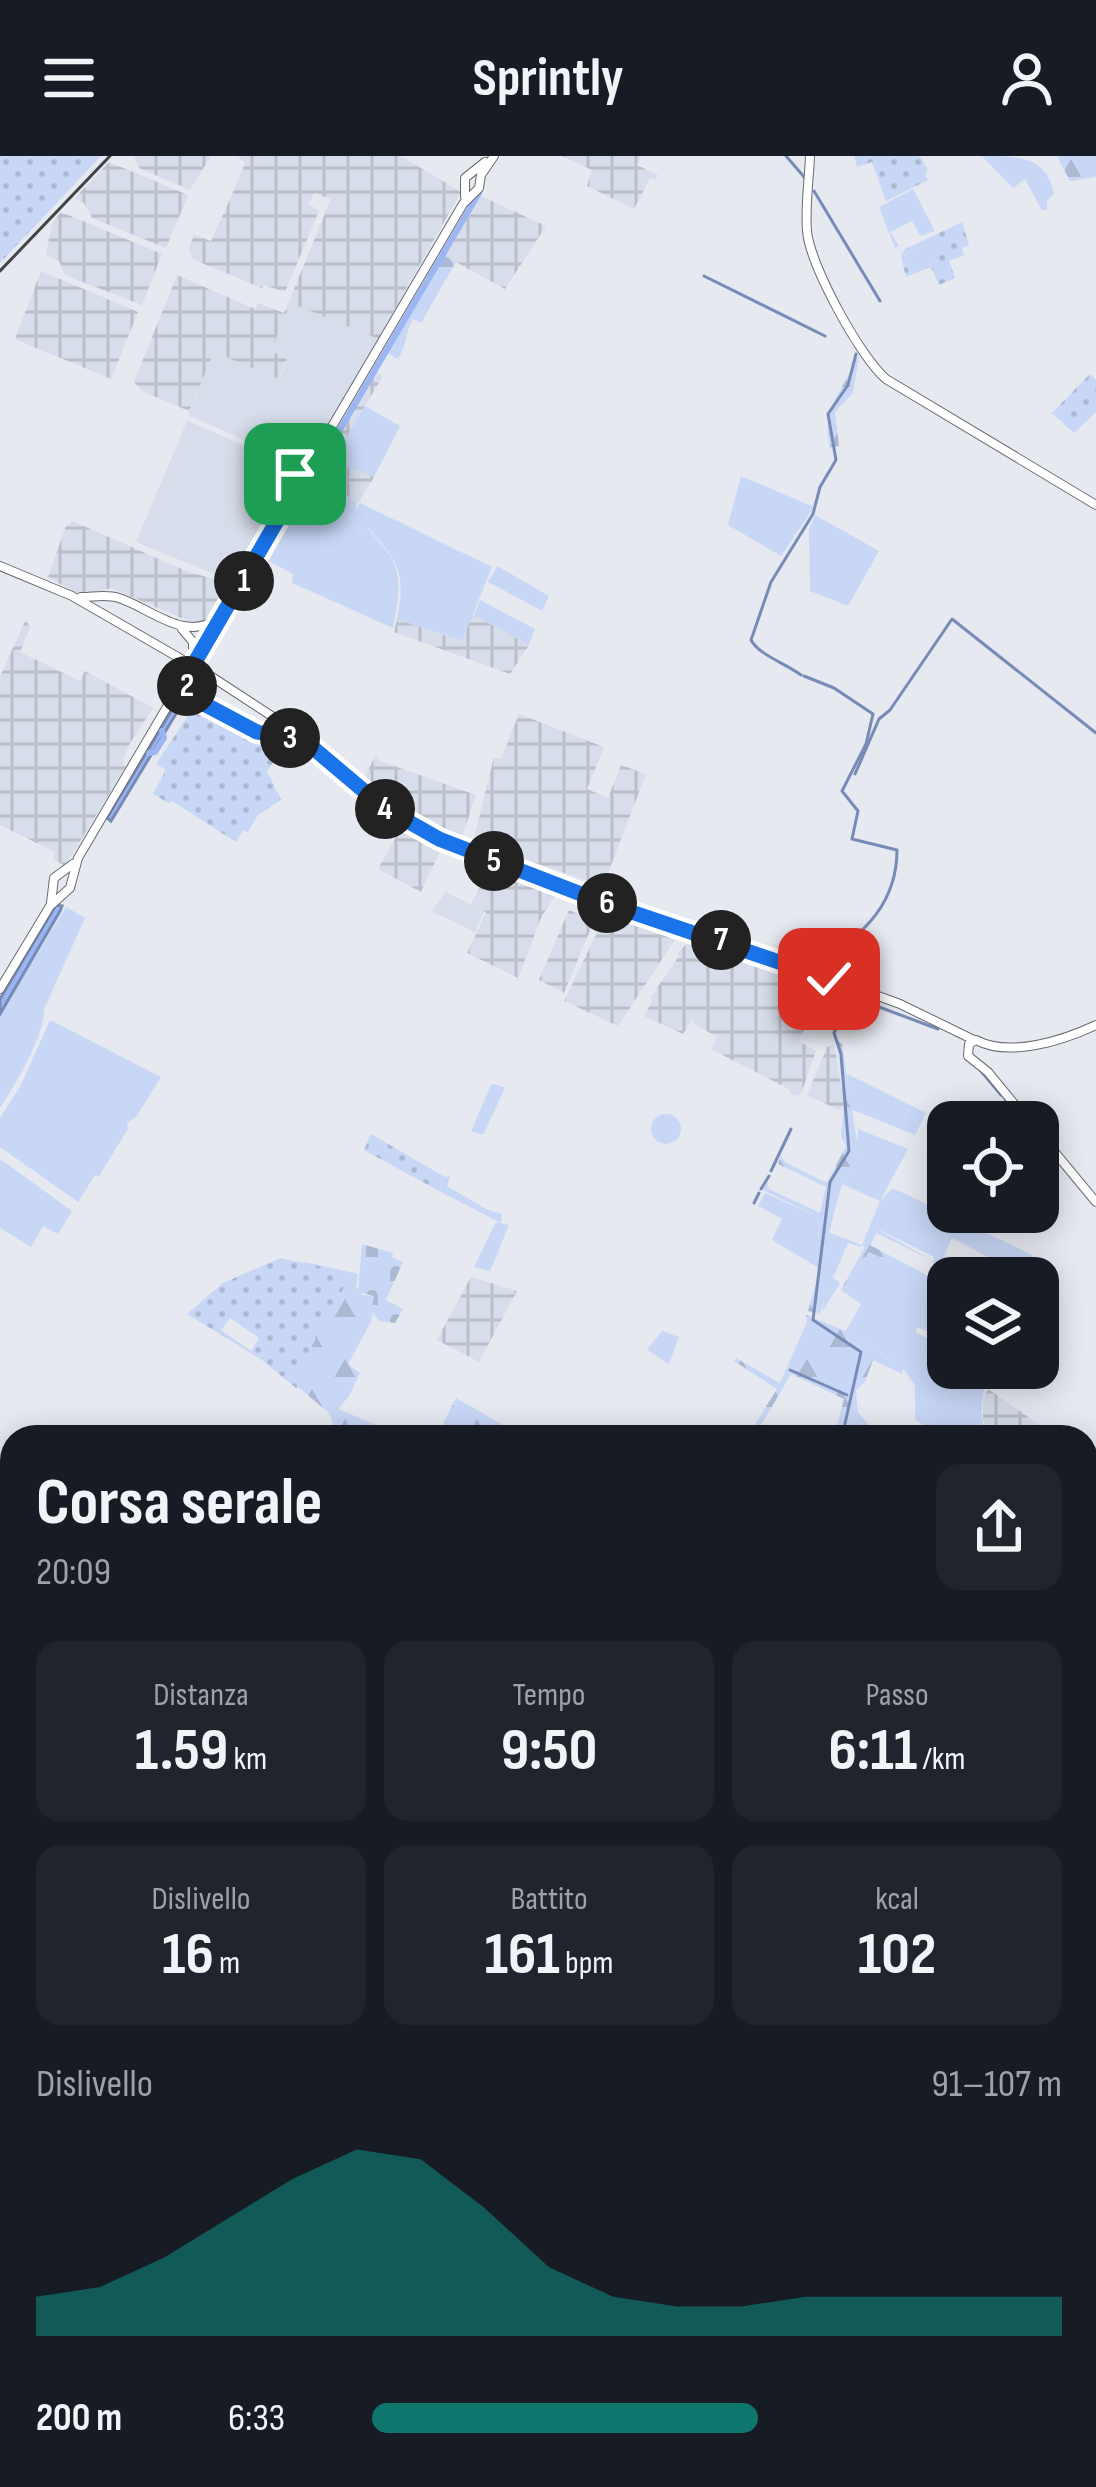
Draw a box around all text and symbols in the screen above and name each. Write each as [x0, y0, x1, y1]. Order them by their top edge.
icon: menu [36, 45, 102, 111]
icon: person [994, 45, 1060, 111]
text: Sprintly [472, 46, 624, 111]
pin [244, 423, 346, 525]
icon: arrive [262, 441, 328, 507]
pin: 1 [214, 551, 274, 611]
text: 1 [238, 561, 250, 601]
pin: 2 [157, 656, 217, 716]
text: 2 [180, 666, 194, 706]
pin: 3 [260, 708, 320, 768]
text: 3 [283, 718, 297, 758]
pin: 4 [355, 779, 415, 839]
text: 4 [377, 789, 393, 829]
pin: 5 [464, 831, 524, 891]
text: 5 [487, 841, 501, 881]
pin: 6 [577, 873, 637, 933]
text: 6 [599, 883, 615, 923]
pin: 7 [691, 910, 751, 970]
text: 7 [714, 920, 728, 960]
pin [778, 928, 880, 1030]
icon: check [796, 946, 862, 1012]
map controls [927, 1101, 1059, 1389]
button: locate [927, 1101, 1059, 1233]
button: layers [927, 1257, 1059, 1389]
text: Corsa serale [36, 1464, 322, 1543]
button: share [936, 1464, 1062, 1590]
text: 20:09 [36, 1549, 111, 1596]
text: Distanza [153, 1675, 249, 1715]
text: Tempo [512, 1675, 586, 1715]
text: Passo [865, 1675, 929, 1715]
text: 1.59 [135, 1715, 228, 1787]
text: 9:50 [501, 1715, 597, 1787]
text: 6:11 [829, 1715, 917, 1787]
text: km [228, 1739, 267, 1779]
text: /km [917, 1739, 965, 1779]
text: Dislivello [152, 1879, 250, 1919]
text: Battito [510, 1879, 588, 1919]
text: kcal [875, 1879, 919, 1919]
text: 16 [162, 1919, 214, 1991]
text: 161 [484, 1919, 560, 1991]
text: 102 [858, 1919, 936, 1991]
text: m [214, 1943, 240, 1983]
text: bpm [560, 1943, 614, 1983]
text: Dislivello [36, 2061, 153, 2108]
text: 91–107 m [932, 2061, 1062, 2108]
text: 200 m [36, 2395, 122, 2442]
text: 6:33 [228, 2395, 285, 2442]

